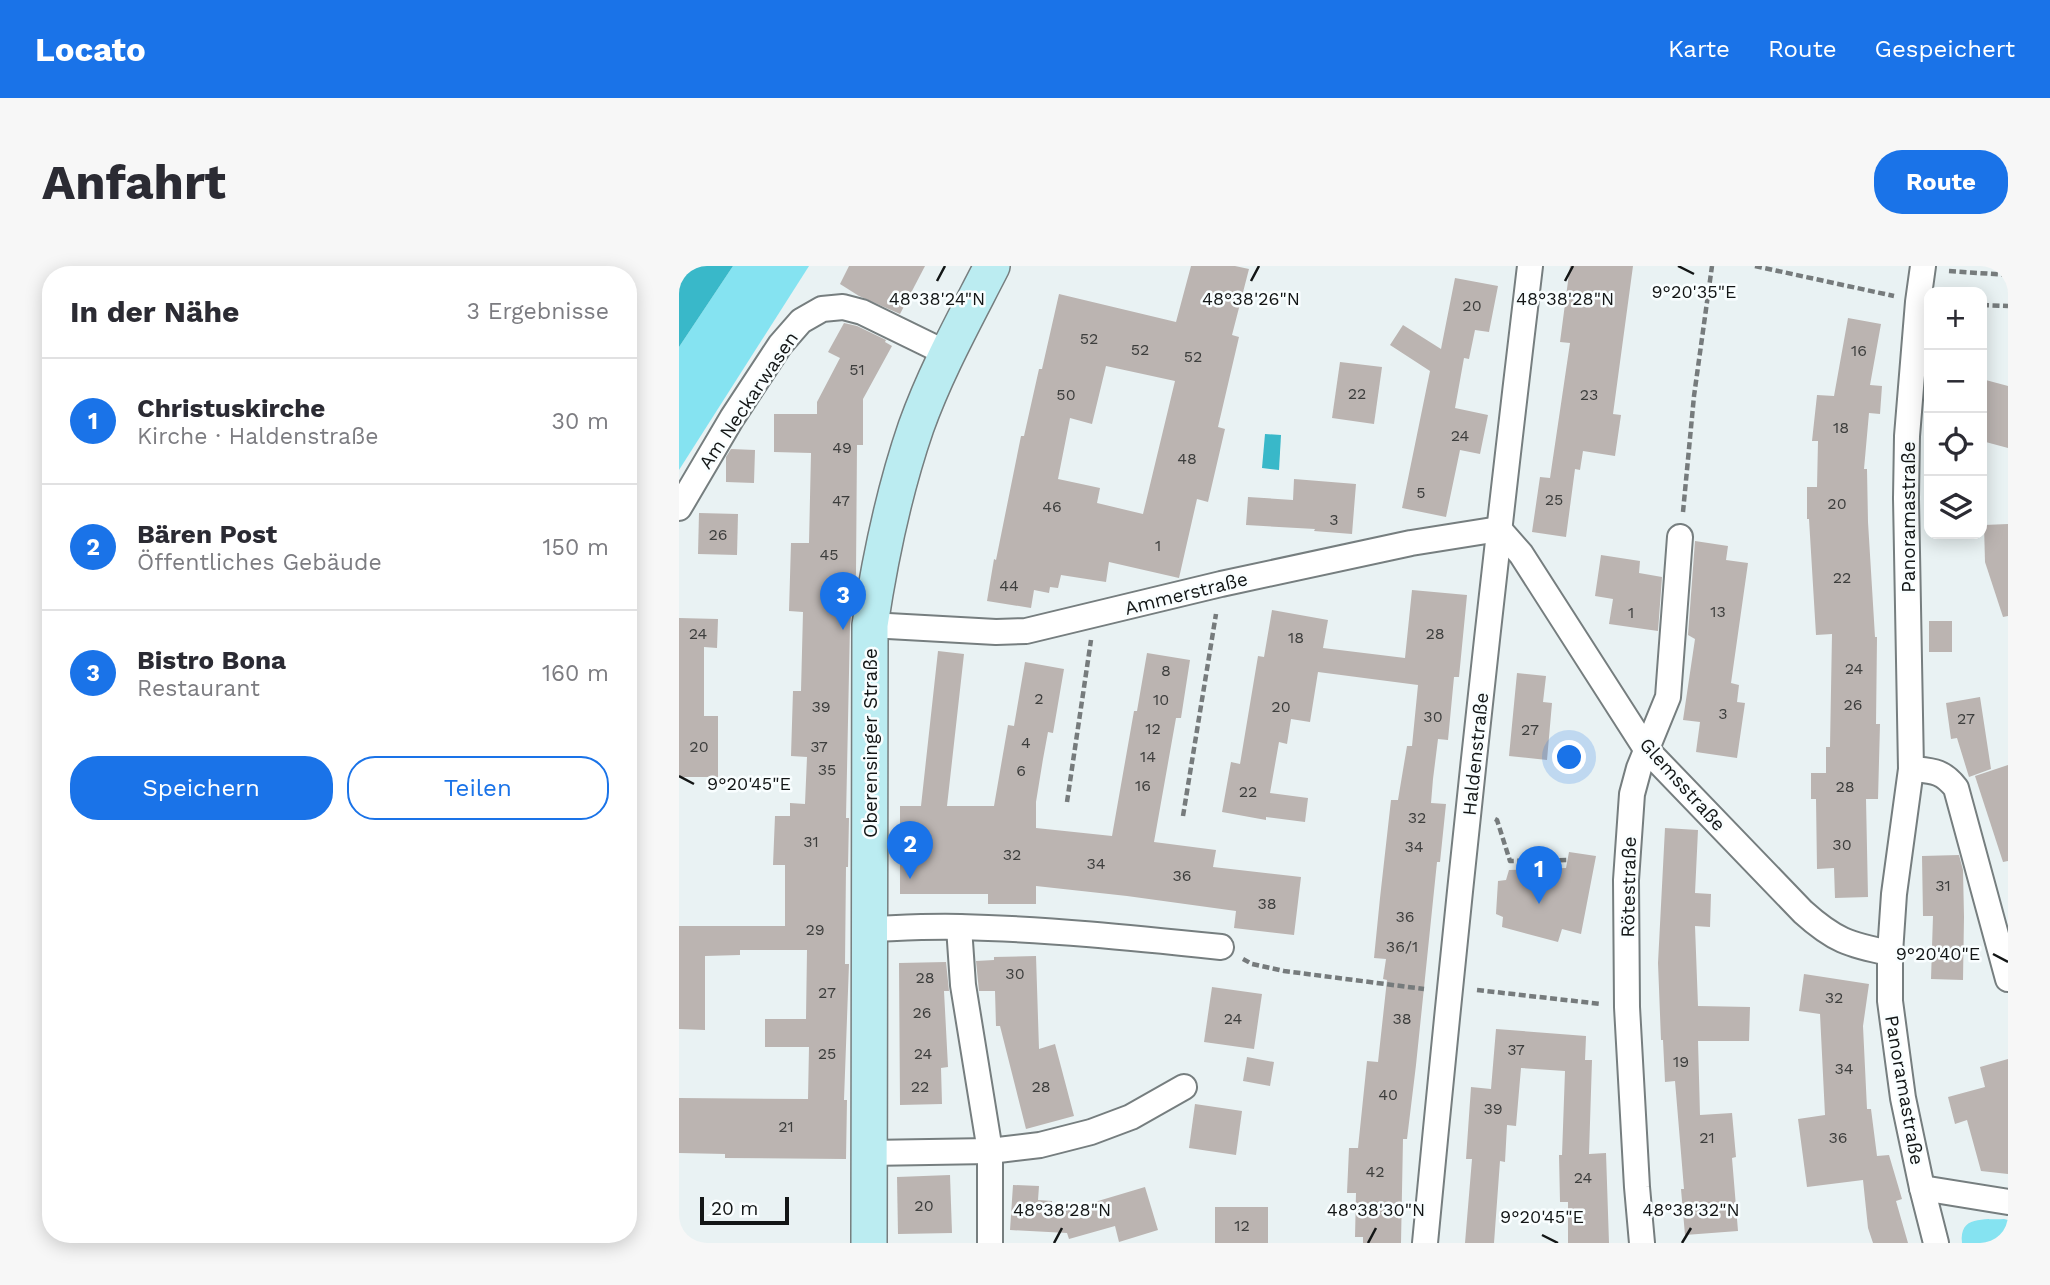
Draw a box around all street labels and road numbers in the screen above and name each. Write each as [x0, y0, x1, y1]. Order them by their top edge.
street label: Am Neckarwasen [694, 327, 803, 473]
street label: Panoramastraße [1897, 441, 1920, 593]
street label: Ammerstraße [1122, 567, 1250, 620]
street label: Oberensinger Straße [859, 648, 882, 838]
street label: Haldenstraße [1458, 691, 1493, 817]
street label: Glemsstraße [1635, 733, 1731, 836]
street label: Rötestraße [1616, 836, 1641, 938]
street label: Panoramastraße [1880, 1013, 1929, 1167]

